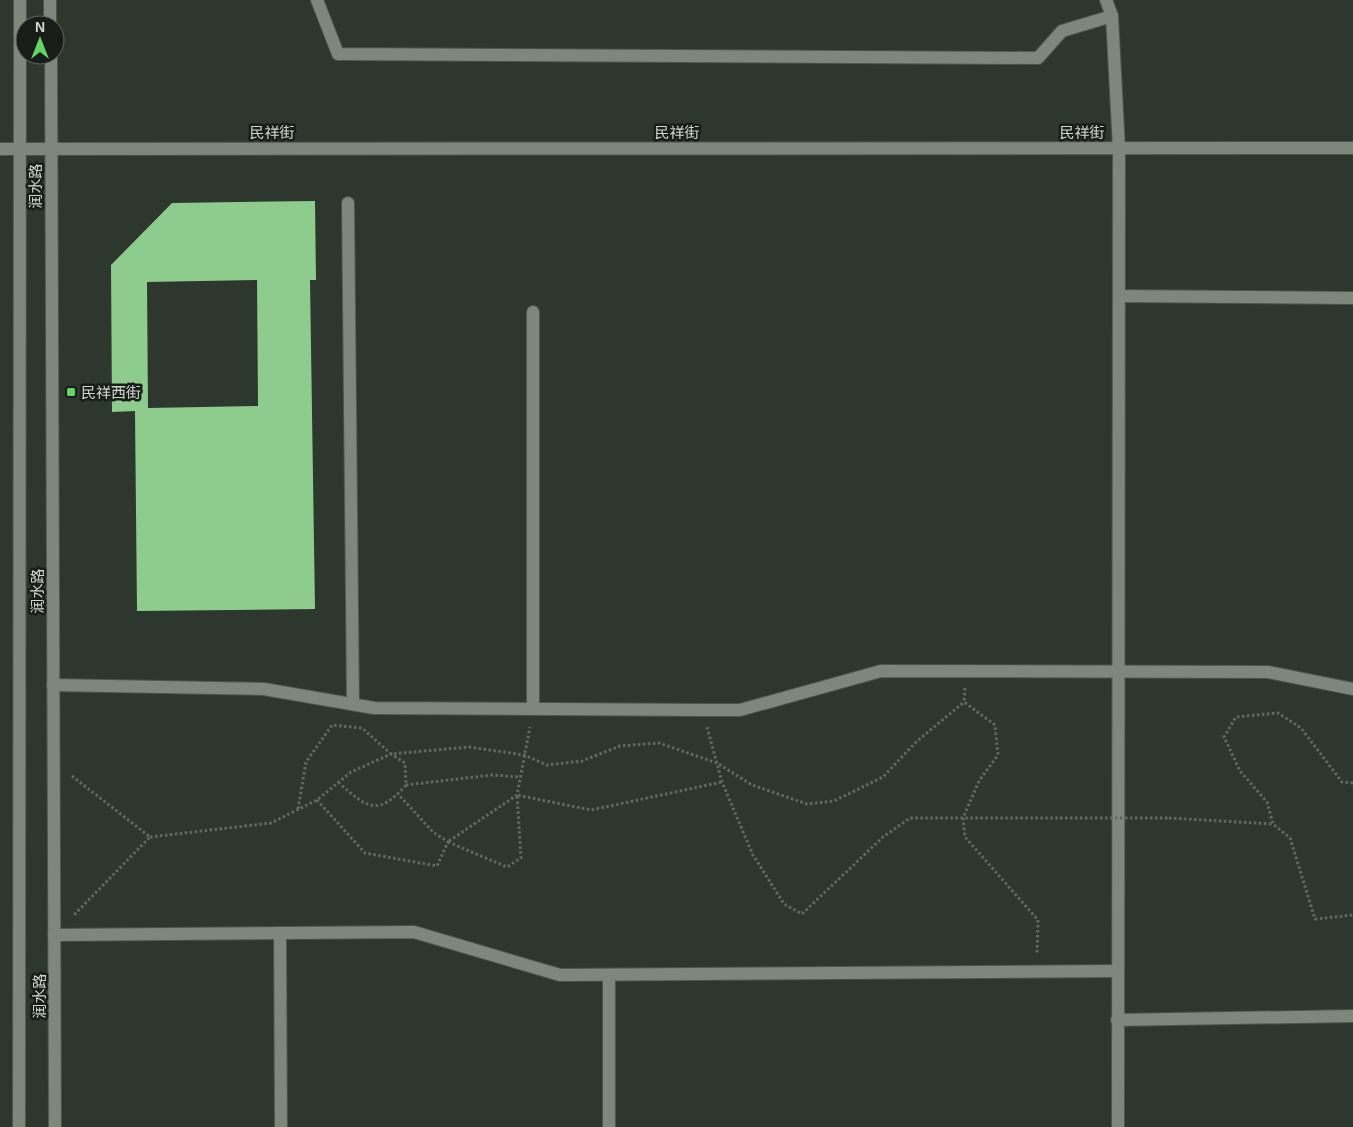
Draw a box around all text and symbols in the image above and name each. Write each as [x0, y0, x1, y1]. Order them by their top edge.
north arrow [15, 15, 65, 65]
text: N [35, 19, 45, 35]
street label: 民祥街 [249, 124, 295, 141]
street label: 民祥街 [654, 124, 700, 141]
street label: 民祥街 [1059, 124, 1105, 141]
street label: 润水路 [27, 163, 44, 209]
place label: 民祥西街 [81, 384, 141, 401]
marker: 民祥西街 [65, 386, 77, 398]
street label: 润水路 [29, 568, 46, 614]
street label: 润水路 [31, 973, 48, 1019]

